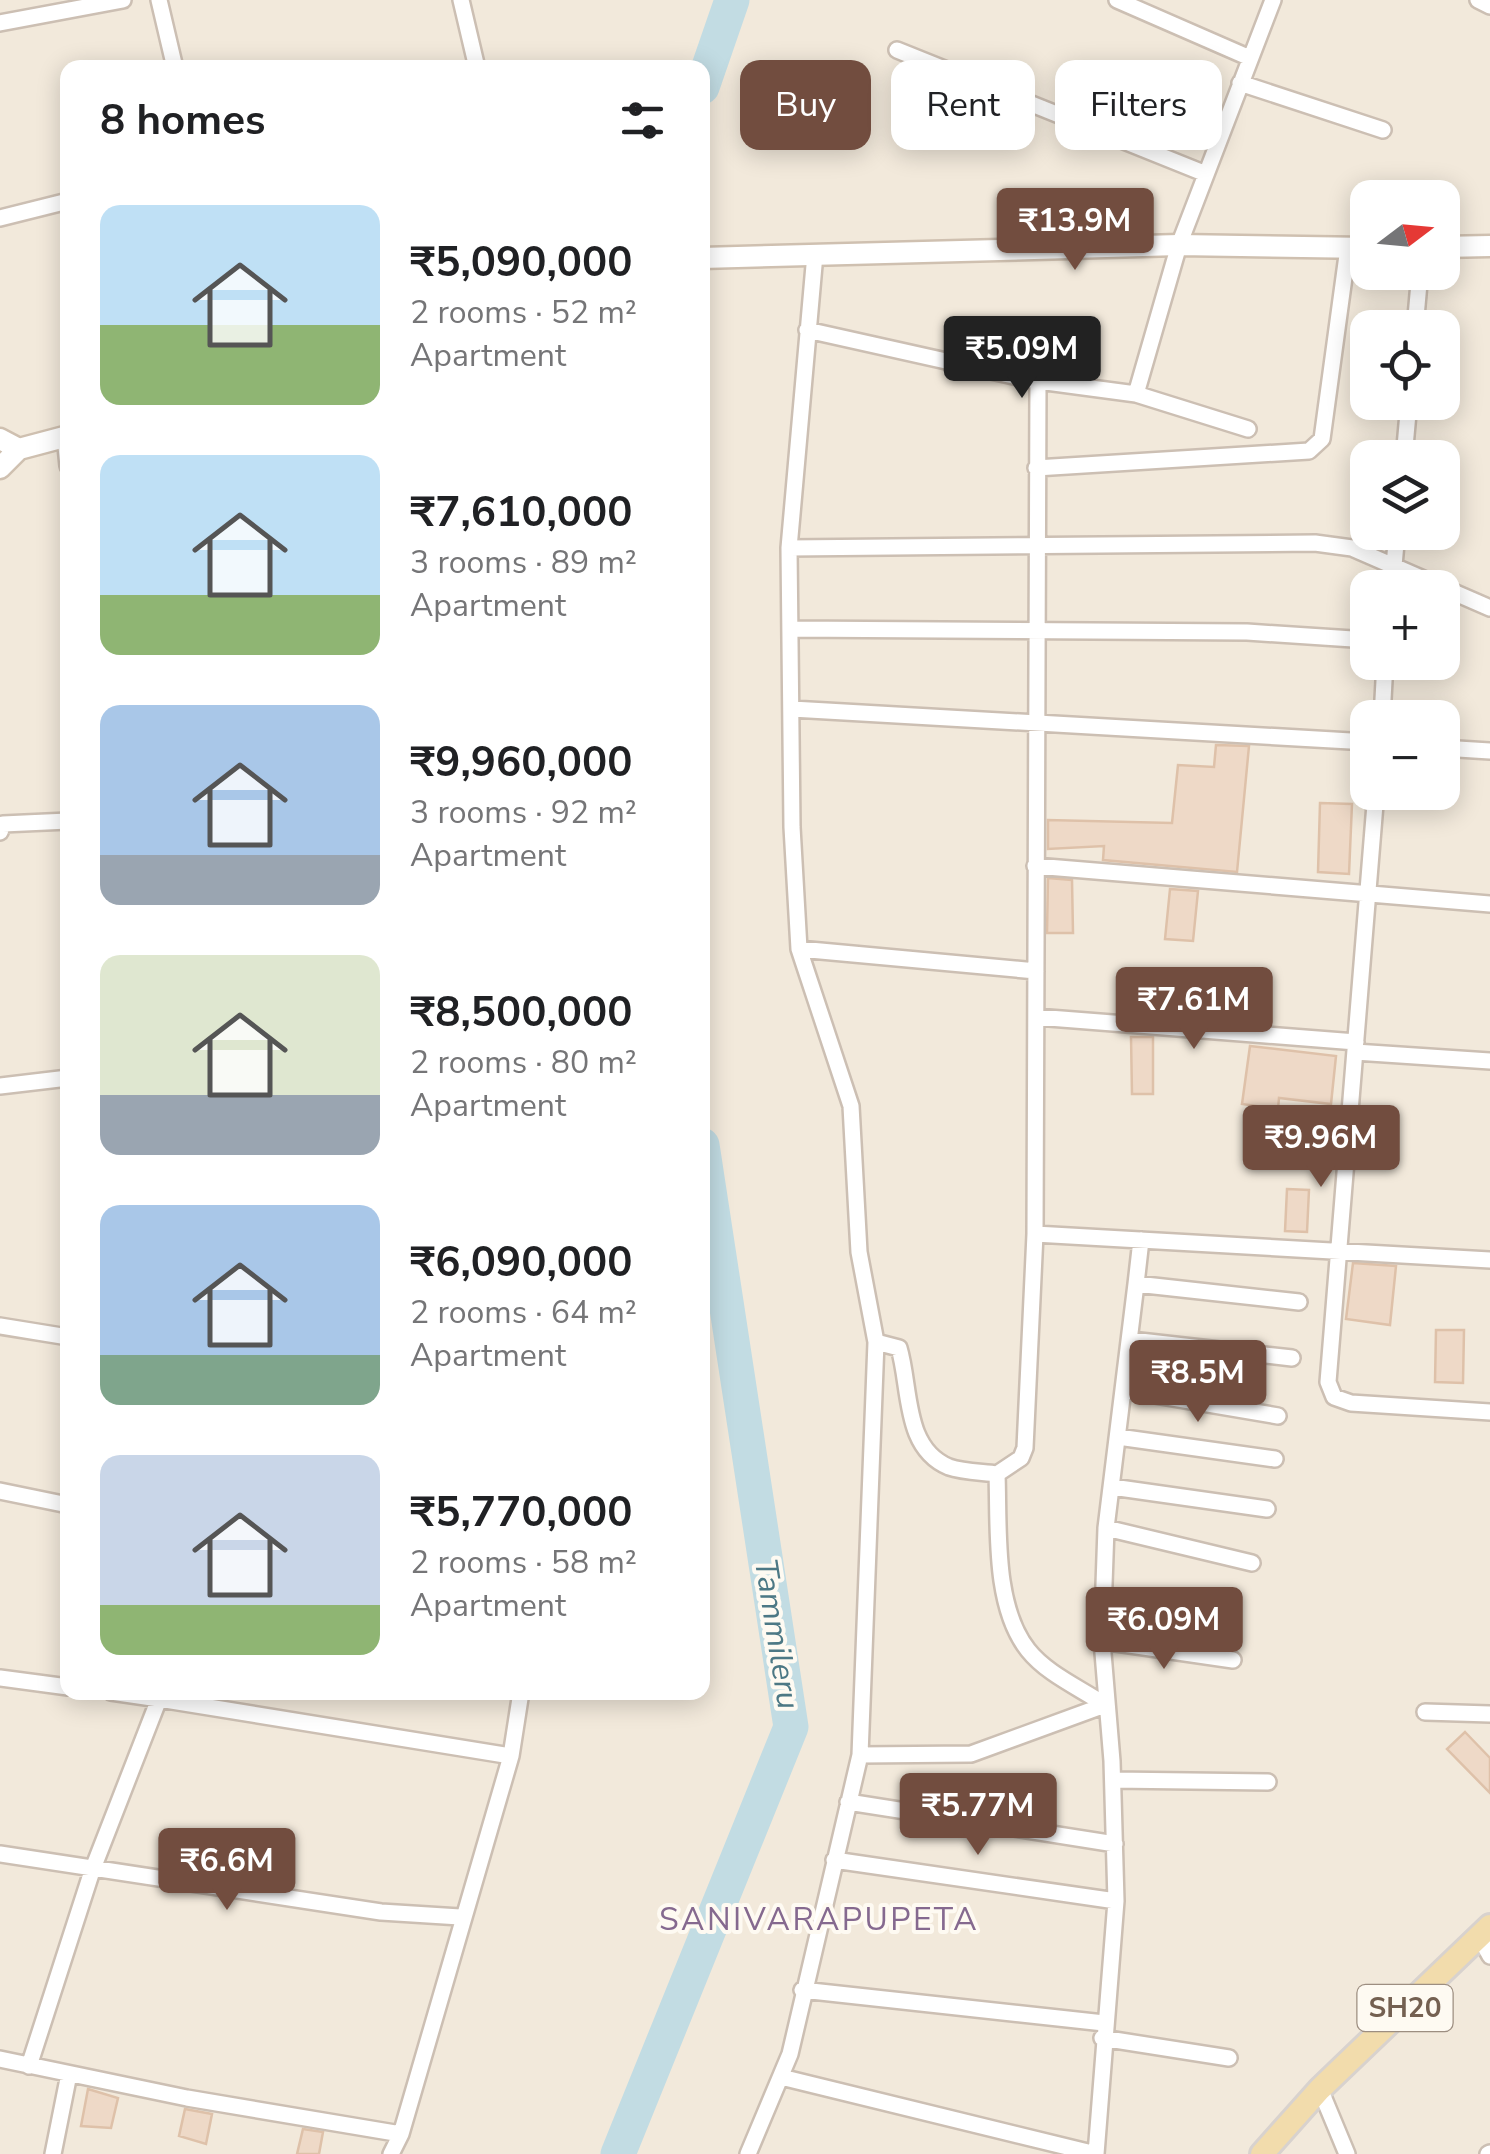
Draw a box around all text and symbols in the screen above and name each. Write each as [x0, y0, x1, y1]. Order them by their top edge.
chip: Buy [740, 60, 871, 150]
chip: Rent [891, 60, 1035, 150]
chip: Filters [1055, 60, 1222, 150]
text: 8 homes [100, 92, 265, 149]
icon: filters [615, 93, 670, 148]
north arrow [1350, 180, 1460, 290]
map controls [1350, 180, 1460, 810]
pin: ₹13.9M [994, 188, 1156, 273]
text: ₹13.9M [1019, 199, 1131, 242]
text: ₹5,090,000 [410, 234, 632, 291]
icon: home [180, 245, 300, 365]
text: 2 rooms · 52 m² [410, 291, 637, 334]
button: locate [1350, 310, 1460, 420]
pin: ₹5.09M [941, 316, 1103, 401]
text: ₹5.09M [966, 327, 1078, 370]
text: Apartment [410, 334, 566, 377]
button: layers [1350, 440, 1460, 550]
text: ₹7,610,000 [410, 484, 632, 541]
icon: home [180, 495, 300, 615]
text: 3 rooms · 89 m² [410, 541, 637, 584]
button: + [1350, 570, 1460, 680]
text: Apartment [410, 584, 566, 627]
button: − [1350, 700, 1460, 810]
text: ₹9,960,000 [410, 734, 632, 791]
icon: home [180, 745, 300, 865]
text: 3 rooms · 92 m² [410, 791, 637, 834]
text: Apartment [410, 834, 566, 877]
pin: ₹7.61M [1113, 967, 1275, 1052]
text: ₹7.61M [1138, 978, 1250, 1021]
text: ₹8,500,000 [410, 984, 632, 1041]
icon: home [180, 995, 300, 1115]
text: 2 rooms · 80 m² [410, 1041, 637, 1084]
text: Apartment [410, 1084, 566, 1127]
pin: ₹9.96M [1240, 1105, 1402, 1190]
text: ₹9.96M [1265, 1116, 1377, 1159]
text: ₹6,090,000 [410, 1234, 632, 1291]
icon: home [180, 1245, 300, 1365]
text: 2 rooms · 64 m² [410, 1291, 637, 1334]
text: Apartment [410, 1334, 566, 1377]
pin: ₹8.5M [1128, 1340, 1268, 1425]
text: ₹8.5M [1151, 1351, 1245, 1394]
text: ₹5,770,000 [410, 1484, 632, 1541]
icon: home [180, 1495, 300, 1615]
text: 2 rooms · 58 m² [410, 1541, 637, 1584]
water label: Tammileru [744, 1556, 810, 1712]
text: Apartment [410, 1584, 566, 1627]
pin: ₹6.09M [1083, 1587, 1245, 1672]
text: ₹6.09M [1108, 1598, 1220, 1641]
pin: ₹5.77M [897, 1773, 1059, 1858]
text: ₹5.77M [922, 1784, 1034, 1827]
pin: ₹6.6M [157, 1828, 297, 1913]
text: ₹6.6M [180, 1839, 274, 1882]
district label: SANIVARAPUPETA [659, 1898, 979, 1941]
road number: SH20 [1358, 1985, 1452, 2031]

